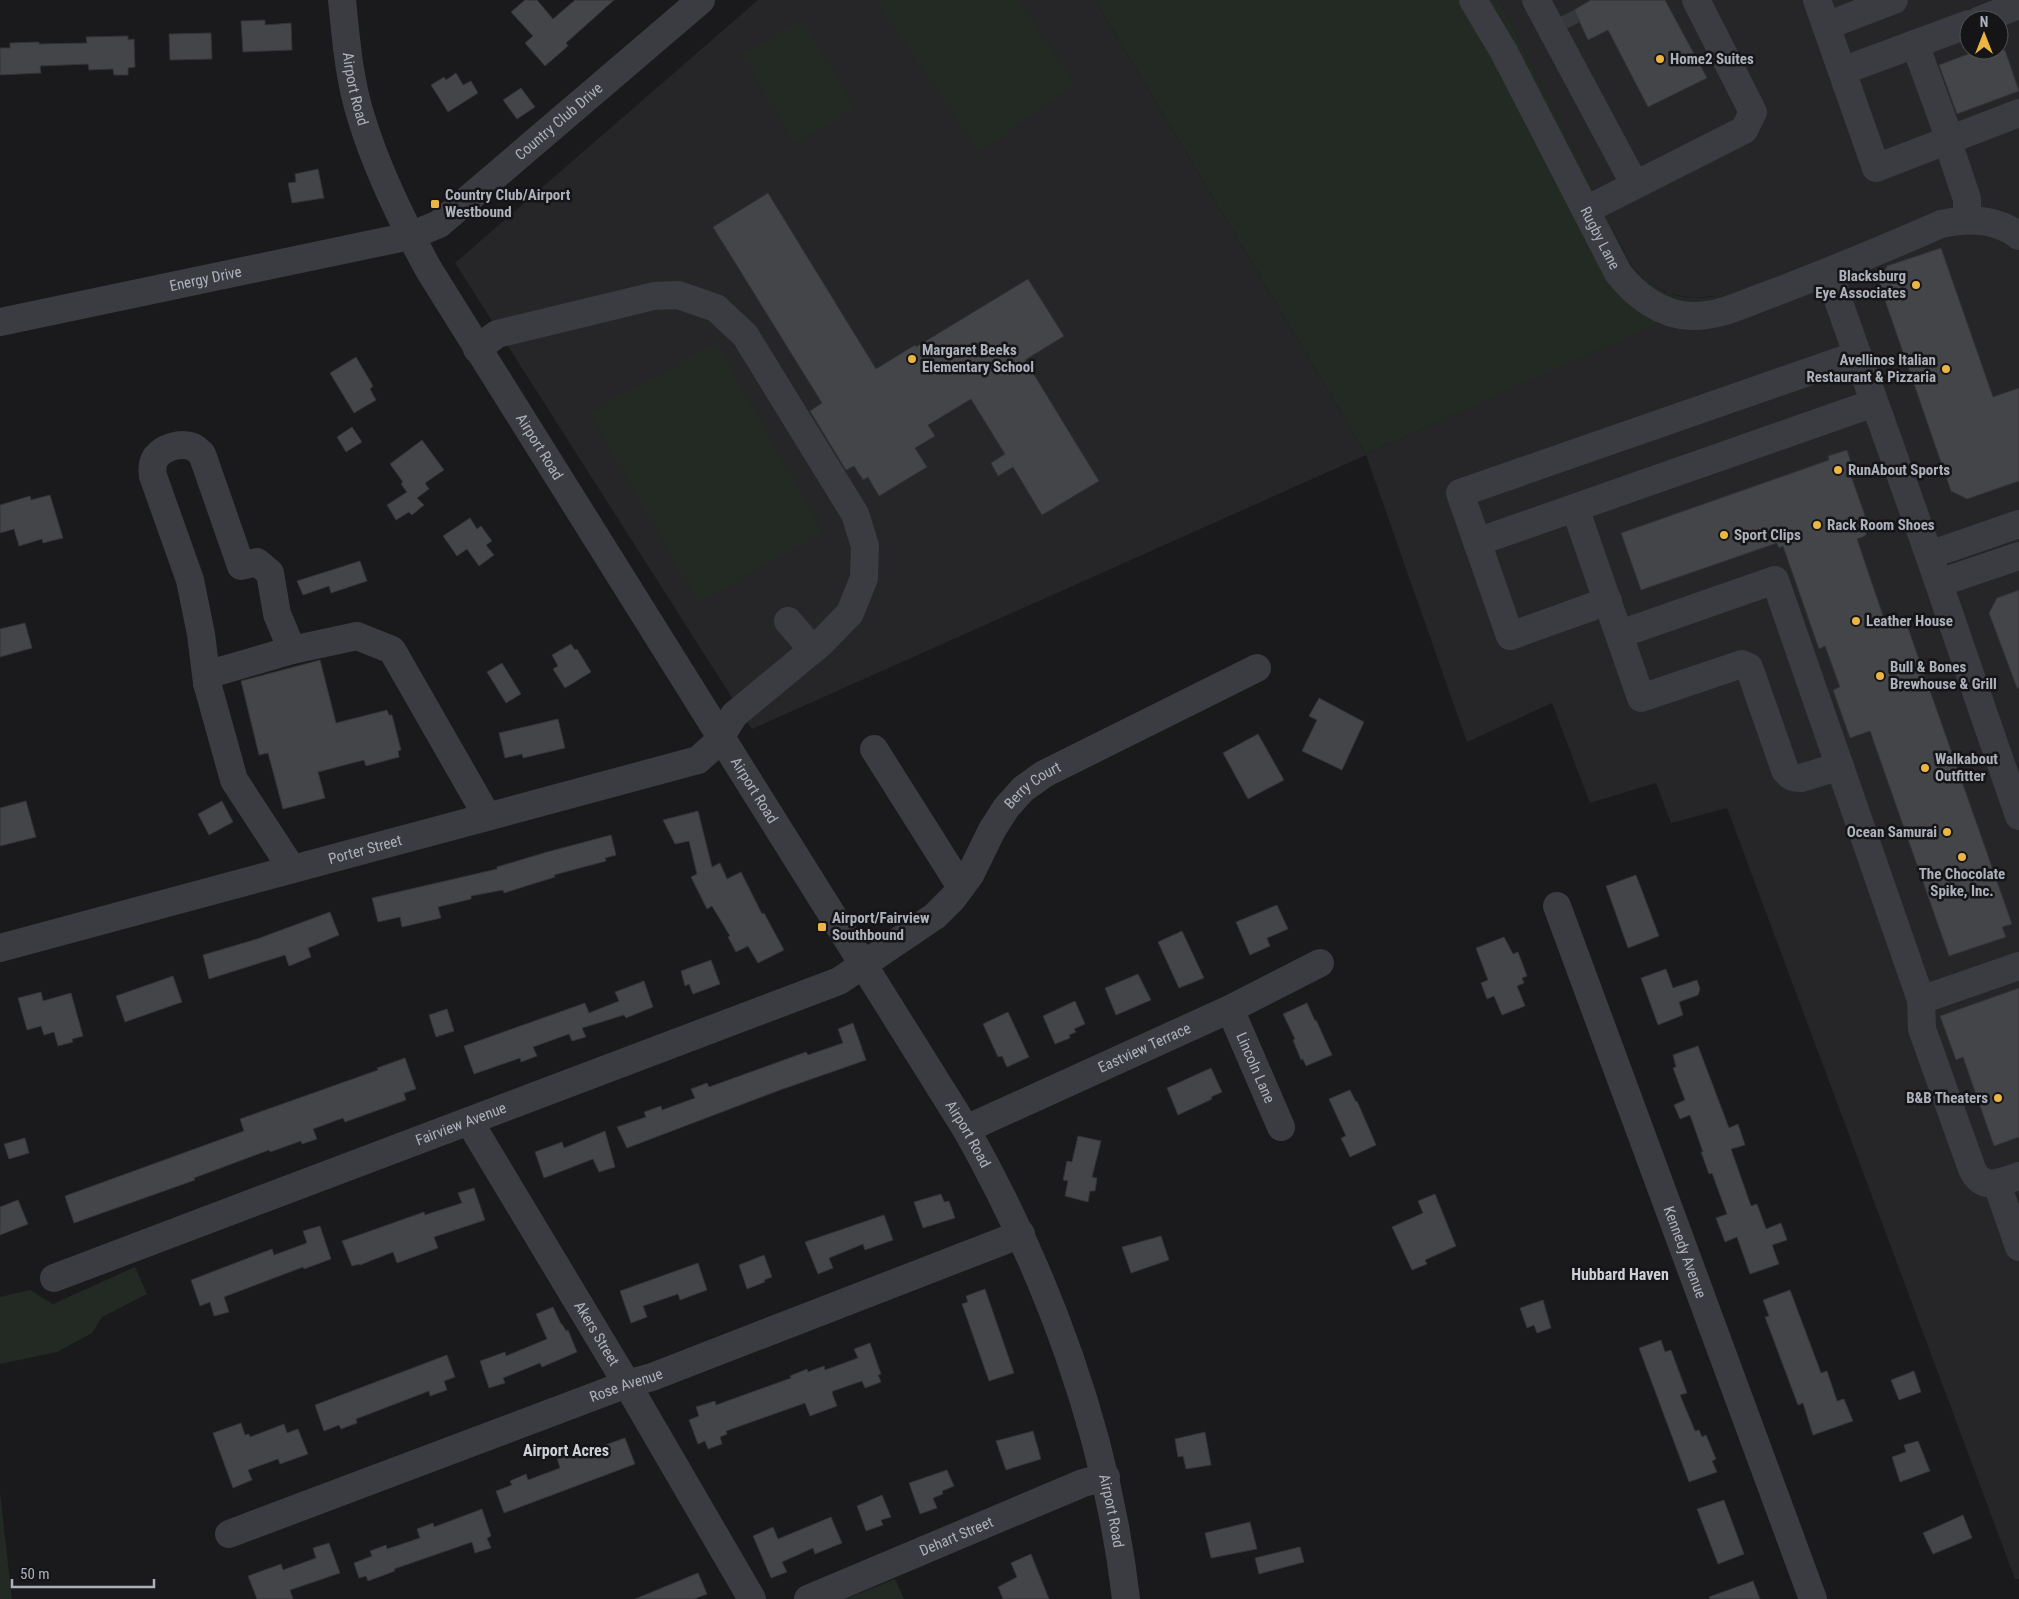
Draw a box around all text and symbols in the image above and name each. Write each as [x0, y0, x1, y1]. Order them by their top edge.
north arrow [1959, 10, 2009, 60]
text: N [1980, 14, 1988, 30]
place label: Home2 Suites [1670, 50, 1754, 68]
street label: Airport Road [339, 51, 372, 128]
marker: Home2 Suites [1654, 53, 1666, 65]
street label: Country Club Drive [511, 79, 606, 164]
place label: Country Club/Airport Westbound [445, 186, 571, 221]
marker: Country Club/Airport Westbound [429, 198, 441, 210]
street label: Rugby Lane [1576, 204, 1624, 273]
street label: Energy Drive [168, 263, 243, 295]
place label: Blacksburg Eye Associates [1815, 267, 1906, 302]
marker: Blacksburg Eye Associates [1910, 279, 1922, 291]
place label: Margaret Beeks Elementary School [922, 341, 1034, 376]
place label: Avellinos Italian Restaurant & Pizzaria [1807, 351, 1936, 386]
marker: Margaret Beeks Elementary School [906, 353, 918, 365]
marker: Avellinos Italian Restaurant & Pizzaria [1940, 363, 1952, 375]
street label: Airport Road [512, 410, 567, 483]
place label: RunAbout Sports [1848, 461, 1950, 479]
marker: RunAbout Sports [1832, 464, 1844, 476]
place label: Rack Room Shoes [1827, 516, 1935, 534]
marker: Rack Room Shoes [1811, 519, 1823, 531]
place label: Sport Clips [1734, 526, 1801, 544]
marker: Sport Clips [1718, 529, 1730, 541]
place label: Leather House [1866, 612, 1953, 630]
marker: Leather House [1850, 615, 1862, 627]
place label: Bull & Bones Brewhouse & Grill [1890, 658, 1997, 693]
marker: Bull & Bones Brewhouse & Grill [1874, 670, 1886, 682]
place label: Walkabout Outfitter [1935, 750, 1998, 785]
street label: Airport Road [727, 754, 782, 827]
street label: Berry Court [1001, 758, 1064, 812]
marker: Walkabout Outfitter [1919, 762, 1931, 774]
place label: Ocean Samurai [1847, 823, 1937, 841]
marker: Ocean Samurai [1941, 826, 1953, 838]
street label: Porter Street [326, 831, 404, 868]
marker: The Chocolate Spike, Inc. [1956, 851, 1968, 863]
place label: The Chocolate Spike, Inc. [1919, 865, 2005, 900]
place label: Airport/Fairview Southbound [832, 909, 930, 944]
marker: Airport/Fairview Southbound [816, 921, 828, 933]
street label: Eastview Terrace [1095, 1019, 1194, 1077]
street label: Lincoln Lane [1232, 1030, 1279, 1106]
place label: B&B Theaters [1906, 1089, 1988, 1107]
marker: B&B Theaters [1992, 1092, 2004, 1104]
street label: Airport Road [941, 1097, 994, 1171]
street label: Fairview Avenue [413, 1099, 509, 1149]
street label: Kennedy Avenue [1660, 1204, 1710, 1301]
district label: Hubbard Haven [1571, 1265, 1669, 1284]
street label: Akers Street [570, 1298, 623, 1369]
street label: Rose Avenue [587, 1365, 665, 1406]
district label: Airport Acres [523, 1441, 609, 1460]
street label: Airport Road [1095, 1472, 1128, 1549]
street label: Dehart Street [917, 1513, 996, 1560]
scale bar [12, 1556, 155, 1588]
text: 50 m [20, 1565, 50, 1583]

